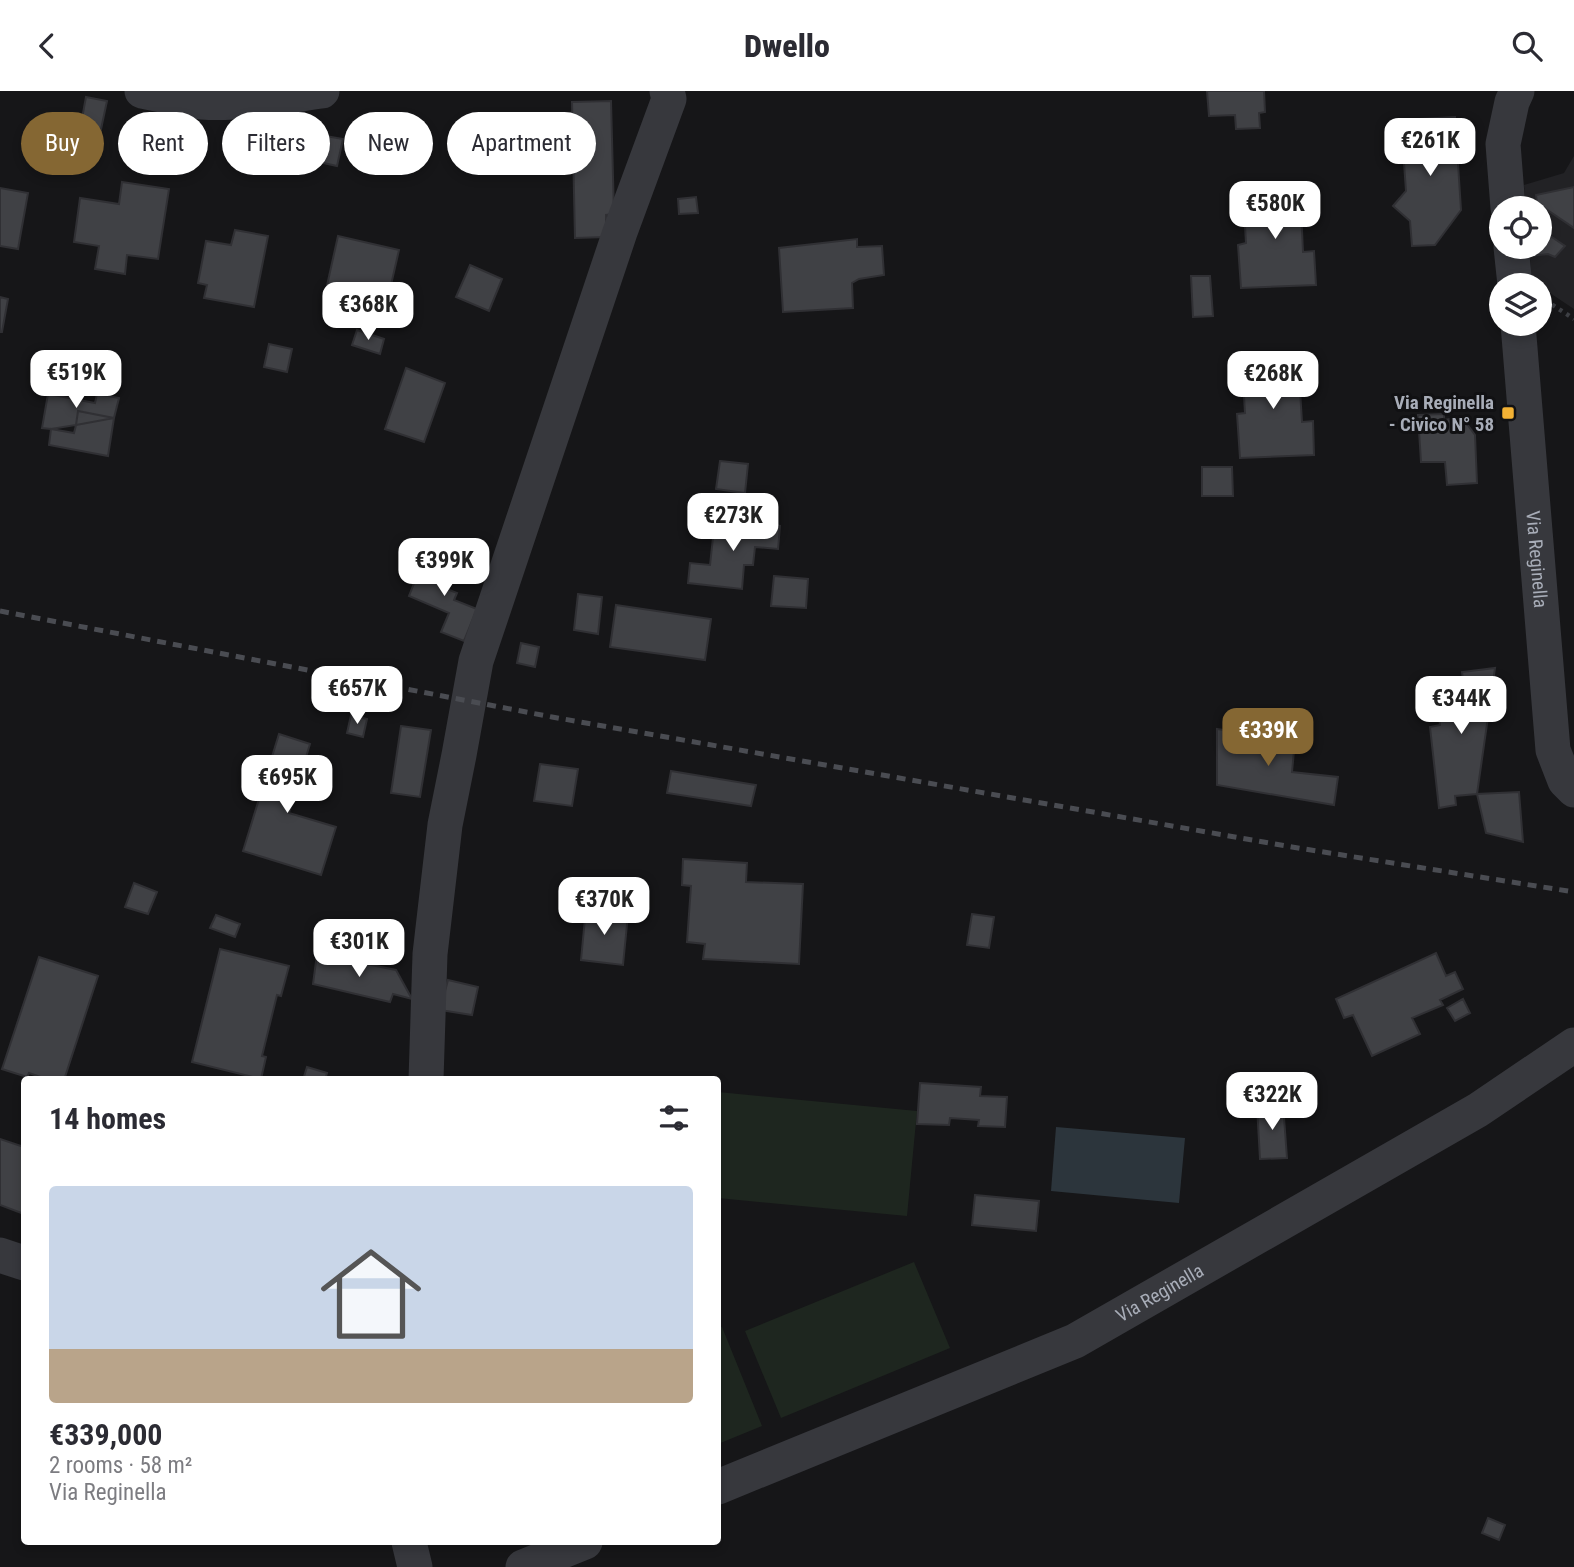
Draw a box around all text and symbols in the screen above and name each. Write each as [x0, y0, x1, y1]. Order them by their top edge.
icon: back [28, 27, 66, 65]
text: Dwello [744, 27, 830, 65]
icon: search [1508, 27, 1546, 65]
chip: Buy [21, 112, 104, 175]
chip: Rent [118, 112, 208, 175]
chip: Filters [222, 112, 330, 175]
chip: New [344, 112, 433, 175]
chip: Apartment [447, 112, 596, 175]
pin: €261K [1381, 119, 1479, 178]
text: €261K [1400, 127, 1460, 154]
pin: €580K [1226, 181, 1324, 241]
text: €580K [1245, 190, 1305, 217]
map controls [1489, 196, 1552, 336]
button: locate [1489, 196, 1552, 259]
button: layers [1489, 273, 1552, 336]
pin: €368K [319, 282, 417, 342]
text: €368K [338, 291, 398, 318]
pin: €519K [27, 351, 125, 410]
pin: €268K [1224, 351, 1322, 411]
text: €519K [46, 359, 106, 386]
text: €268K [1243, 360, 1303, 387]
place label: Via Reginella - Civico N° 58 [1389, 391, 1494, 436]
marker: Via Reginella - Civico N° 58 [1500, 405, 1516, 421]
pin: €273K [684, 493, 782, 553]
text: €273K [703, 502, 763, 529]
street label: Via Reginella [1521, 510, 1552, 609]
pin: €399K [395, 539, 493, 598]
text: €399K [414, 547, 474, 574]
pin: €657K [308, 667, 406, 726]
text: €657K [327, 675, 387, 702]
pin: €344K [1412, 677, 1510, 736]
text: €344K [1431, 685, 1491, 712]
pin: €339K [1219, 709, 1317, 768]
text: €339K [1238, 717, 1298, 744]
pin: €695K [238, 755, 336, 815]
text: €695K [257, 764, 317, 791]
pin: €370K [555, 877, 653, 937]
text: €370K [574, 886, 634, 913]
pin: €301K [310, 919, 408, 979]
text: €301K [329, 928, 389, 955]
pin: €322K [1223, 1073, 1321, 1132]
text: €322K [1242, 1081, 1302, 1108]
icon: filters [655, 1099, 693, 1137]
text: 14 homes [49, 1101, 166, 1136]
icon: home [308, 1231, 434, 1357]
street label: Via Reginella [1112, 1259, 1208, 1327]
text: €339,000 [49, 1417, 162, 1452]
text: 2 rooms · 58 m² [49, 1452, 192, 1479]
text: Via Reginella [49, 1479, 167, 1506]

